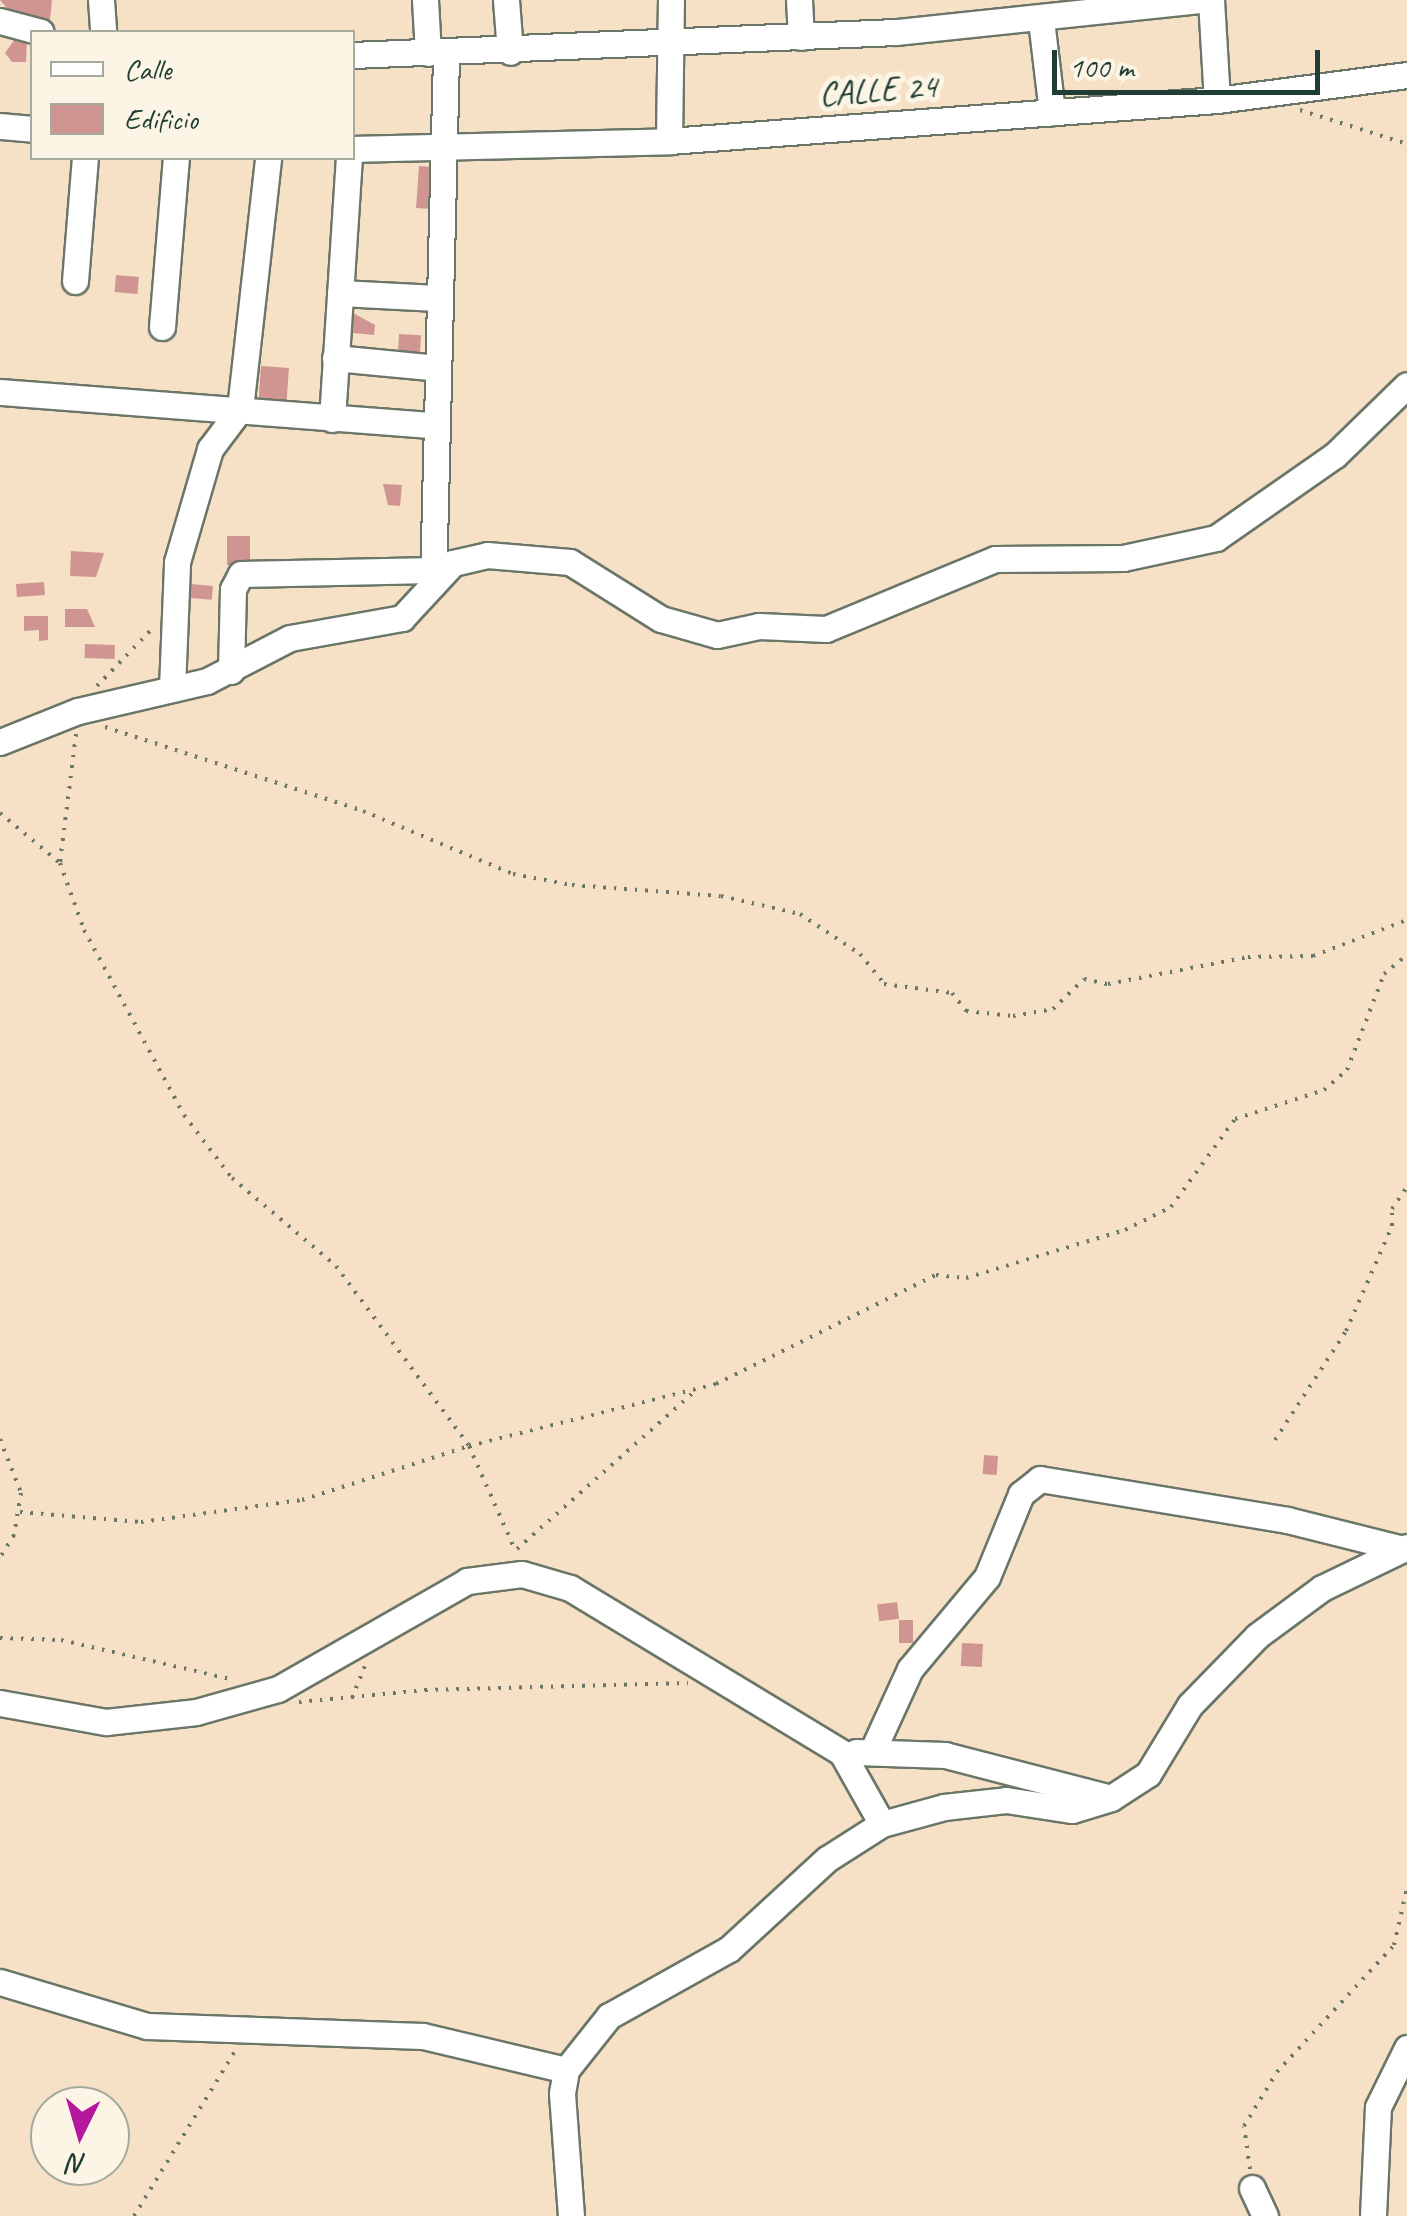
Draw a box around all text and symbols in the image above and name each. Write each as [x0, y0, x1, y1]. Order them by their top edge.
legend [30, 30, 355, 160]
scale bar [1057, 30, 1324, 92]
text: 100 m [1069, 48, 1134, 86]
text: Calle [124, 50, 171, 88]
street label: CALLE 24 [818, 65, 938, 115]
text: Edificio [124, 100, 198, 138]
north arrow [30, 2086, 130, 2186]
text: N [67, 2146, 88, 2183]

